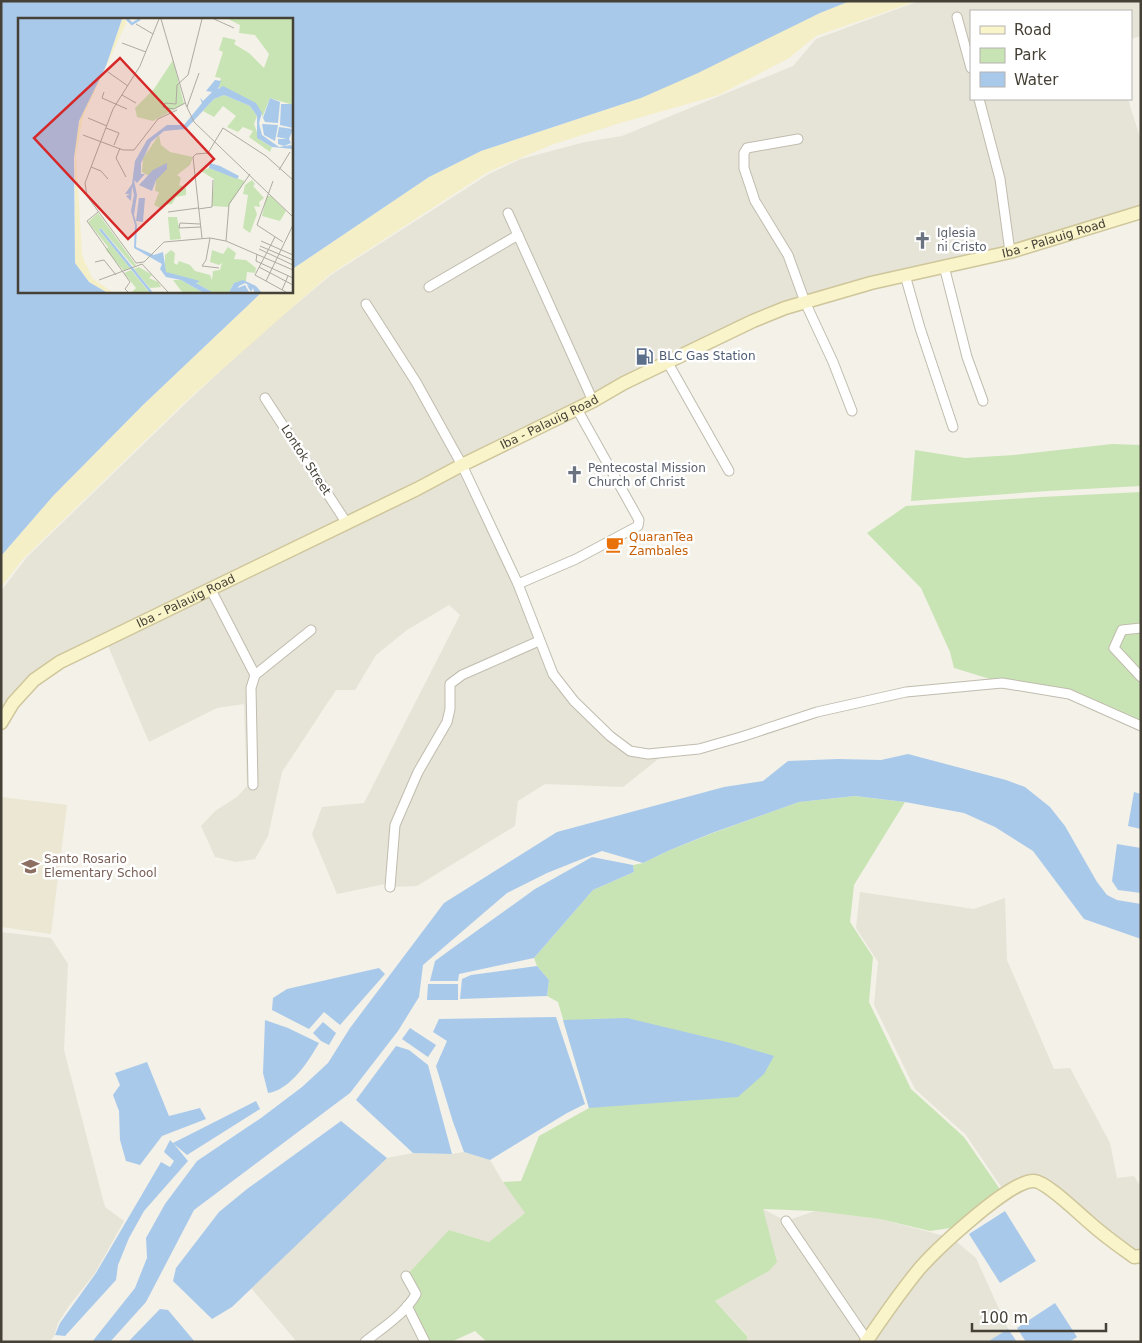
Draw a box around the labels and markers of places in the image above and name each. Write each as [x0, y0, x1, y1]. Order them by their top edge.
place label: Iglesia ni Cristo [937, 226, 987, 254]
church icon: Iglesia ni Cristo [913, 230, 933, 250]
fuel station icon: BLC Gas Station [635, 346, 655, 366]
place label: BLC Gas Station [659, 349, 756, 363]
place label: Pentecostal Mission Church of Christ [588, 461, 706, 489]
church icon: Pentecostal Mission Church of Christ [564, 465, 584, 485]
place label: QuaranTea Zambales [629, 530, 693, 558]
cafe icon: QuaranTea Zambales [605, 534, 625, 554]
place label: Santo Rosario Elementary School [44, 852, 157, 880]
school or university icon: Santo Rosario Elementary School [20, 856, 40, 876]

